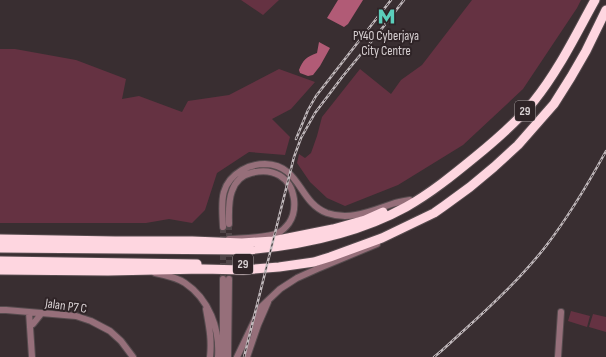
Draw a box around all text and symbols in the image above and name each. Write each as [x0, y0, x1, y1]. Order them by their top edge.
metro station icon: PY40 Cyberjaya City Centre [376, 7, 396, 27]
place label: PY40 Cyberjaya City Centre [353, 28, 419, 59]
road number: 29 [515, 101, 535, 121]
road number: 29 [233, 254, 253, 274]
street label: Jalan P7 C [43, 295, 88, 317]

